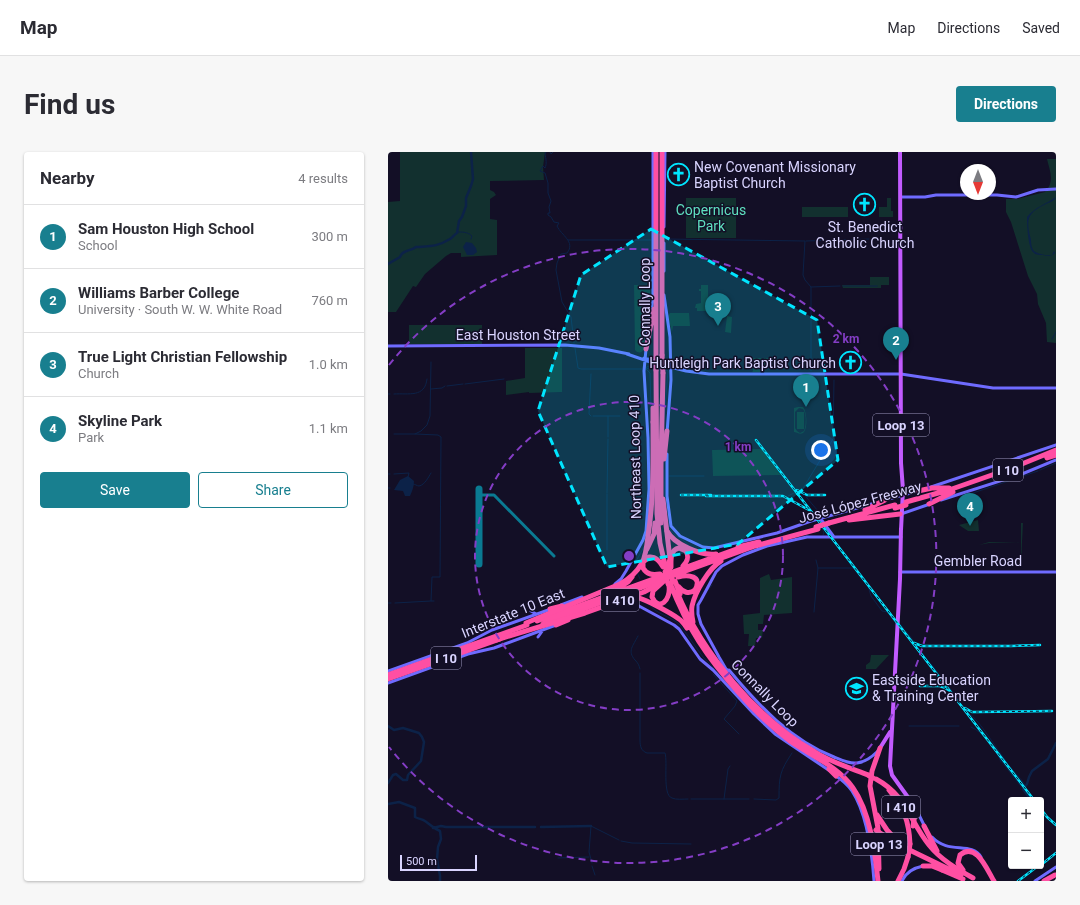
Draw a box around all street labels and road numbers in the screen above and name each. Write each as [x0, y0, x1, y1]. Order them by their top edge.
street label: Connally Loop [637, 258, 653, 346]
street label: East Houston Street [456, 327, 581, 343]
street label: Northeast Loop 410 [626, 395, 644, 519]
road number: Loop 13 [873, 414, 929, 436]
road number: I 10 [993, 459, 1023, 481]
street label: José López Freeway [797, 478, 924, 526]
street label: Gembler Road [934, 553, 1022, 569]
street label: Interstate 10 East [459, 585, 567, 641]
road number: I 410 [601, 589, 639, 611]
road number: I 10 [431, 647, 461, 669]
street label: Connally Loop [728, 656, 802, 730]
road number: I 410 [882, 796, 920, 818]
road number: Loop 13 [851, 833, 907, 855]

